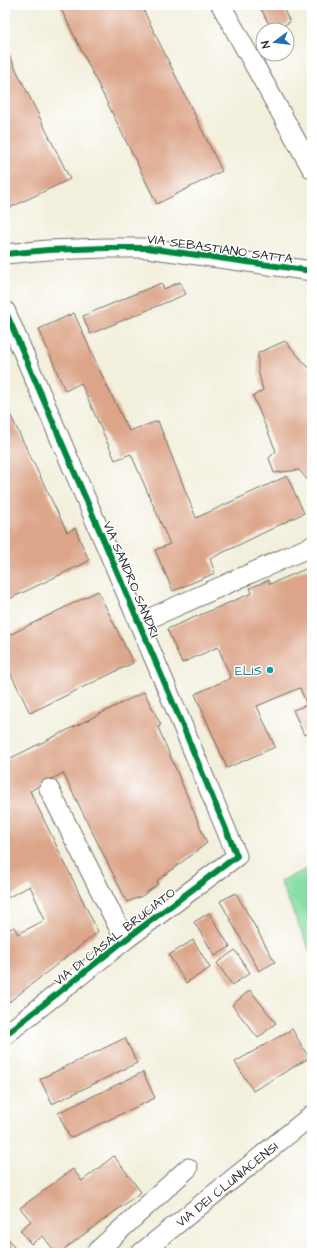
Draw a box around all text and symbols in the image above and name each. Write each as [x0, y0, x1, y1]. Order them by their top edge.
north arrow [255, 22, 295, 62]
text: N [258, 39, 274, 50]
street label: VIA SEBASTIANO SATTA [146, 230, 295, 268]
street label: VIA SANDRO SANDRI [98, 519, 164, 640]
place label: ELIS [235, 662, 262, 680]
marker: ELIS [265, 665, 275, 675]
street label: VIA DI CASAL BRUCIATO [50, 883, 179, 990]
street label: VIA DEI CLUNIACENSI [172, 1138, 282, 1231]

